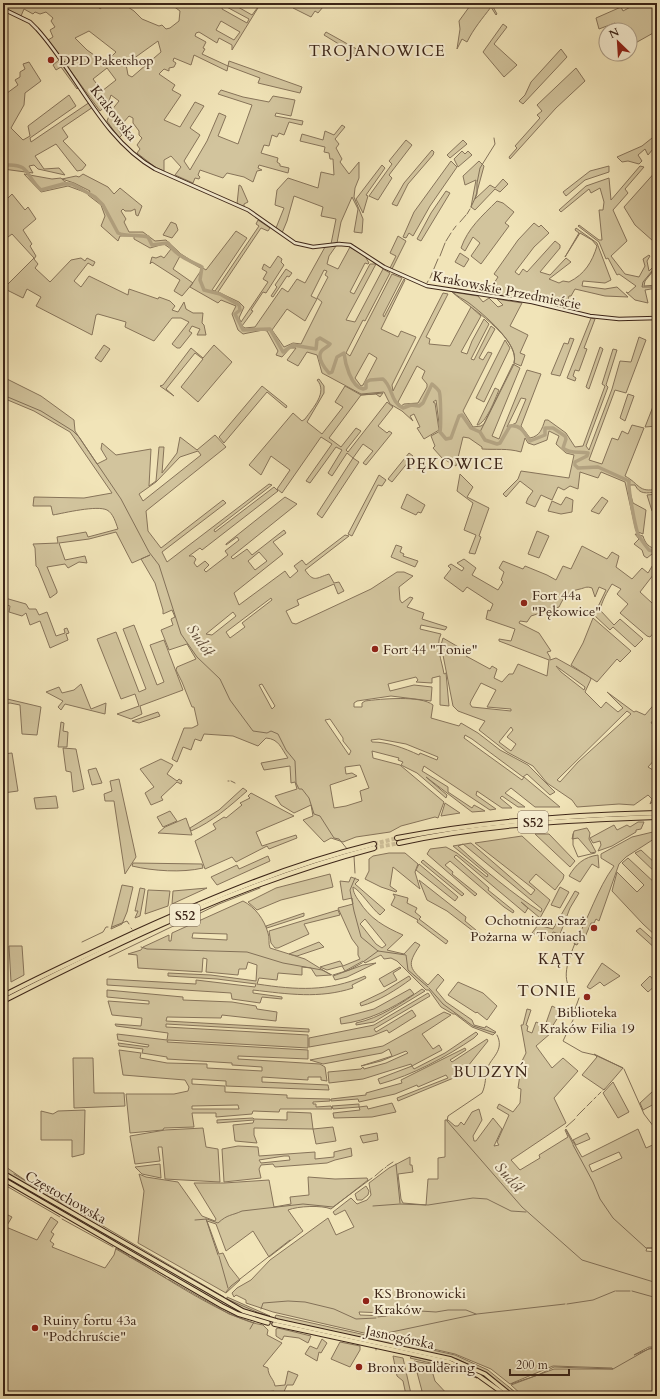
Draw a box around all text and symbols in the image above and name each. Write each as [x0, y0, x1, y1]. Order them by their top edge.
north arrow [598, 22, 638, 62]
text: N [606, 24, 622, 42]
district label: TROJANOWICE [308, 40, 446, 62]
place label: DPD Paketshop [59, 51, 154, 70]
marker: DPD Paketshop [46, 55, 56, 65]
street label: Krakowska [86, 81, 141, 145]
street label: Krakowskie Przedmieście [431, 267, 583, 314]
district label: PĘKOWICE [406, 453, 504, 475]
place label: Fort 44a "Pękowice" [532, 586, 601, 621]
marker: Fort 44a "Pękowice" [519, 598, 529, 608]
water label: Sudół [182, 620, 219, 661]
place label: Fort 44 "Tonie" [383, 640, 477, 659]
marker: Fort 44 "Tonie" [370, 644, 380, 654]
road number: S52 [518, 811, 548, 833]
road number: S52 [170, 904, 200, 926]
place label: Ochotnicza Straż Pożarna w Toniach [470, 911, 587, 946]
marker: Ochotnicza Straż Pożarna w Toniach [589, 923, 599, 933]
district label: KĄTY [538, 949, 586, 969]
district label: TONIE [517, 980, 577, 1002]
marker: Biblioteka Kraków Filia 19 [582, 992, 592, 1002]
place label: Biblioteka Kraków Filia 19 [539, 1003, 635, 1038]
district label: BUDZYŃ [453, 1062, 529, 1082]
water label: Sudół [490, 1158, 529, 1198]
street label: Częstochowska [22, 1166, 110, 1228]
place label: KS Bronowicki Kraków [374, 1284, 466, 1319]
marker: KS Bronowicki Kraków [361, 1296, 371, 1306]
place label: Ruiny fortu 43a "Podchruście" [43, 1311, 137, 1346]
street label: Jasnogórska [362, 1321, 436, 1354]
marker: Ruiny fortu 43a "Podchruście" [30, 1323, 40, 1333]
scale bar [510, 1351, 569, 1377]
text: 200 m [516, 1357, 549, 1373]
place label: Bronx Bouldering [367, 1358, 475, 1377]
marker: Bronx Bouldering [354, 1362, 364, 1372]

